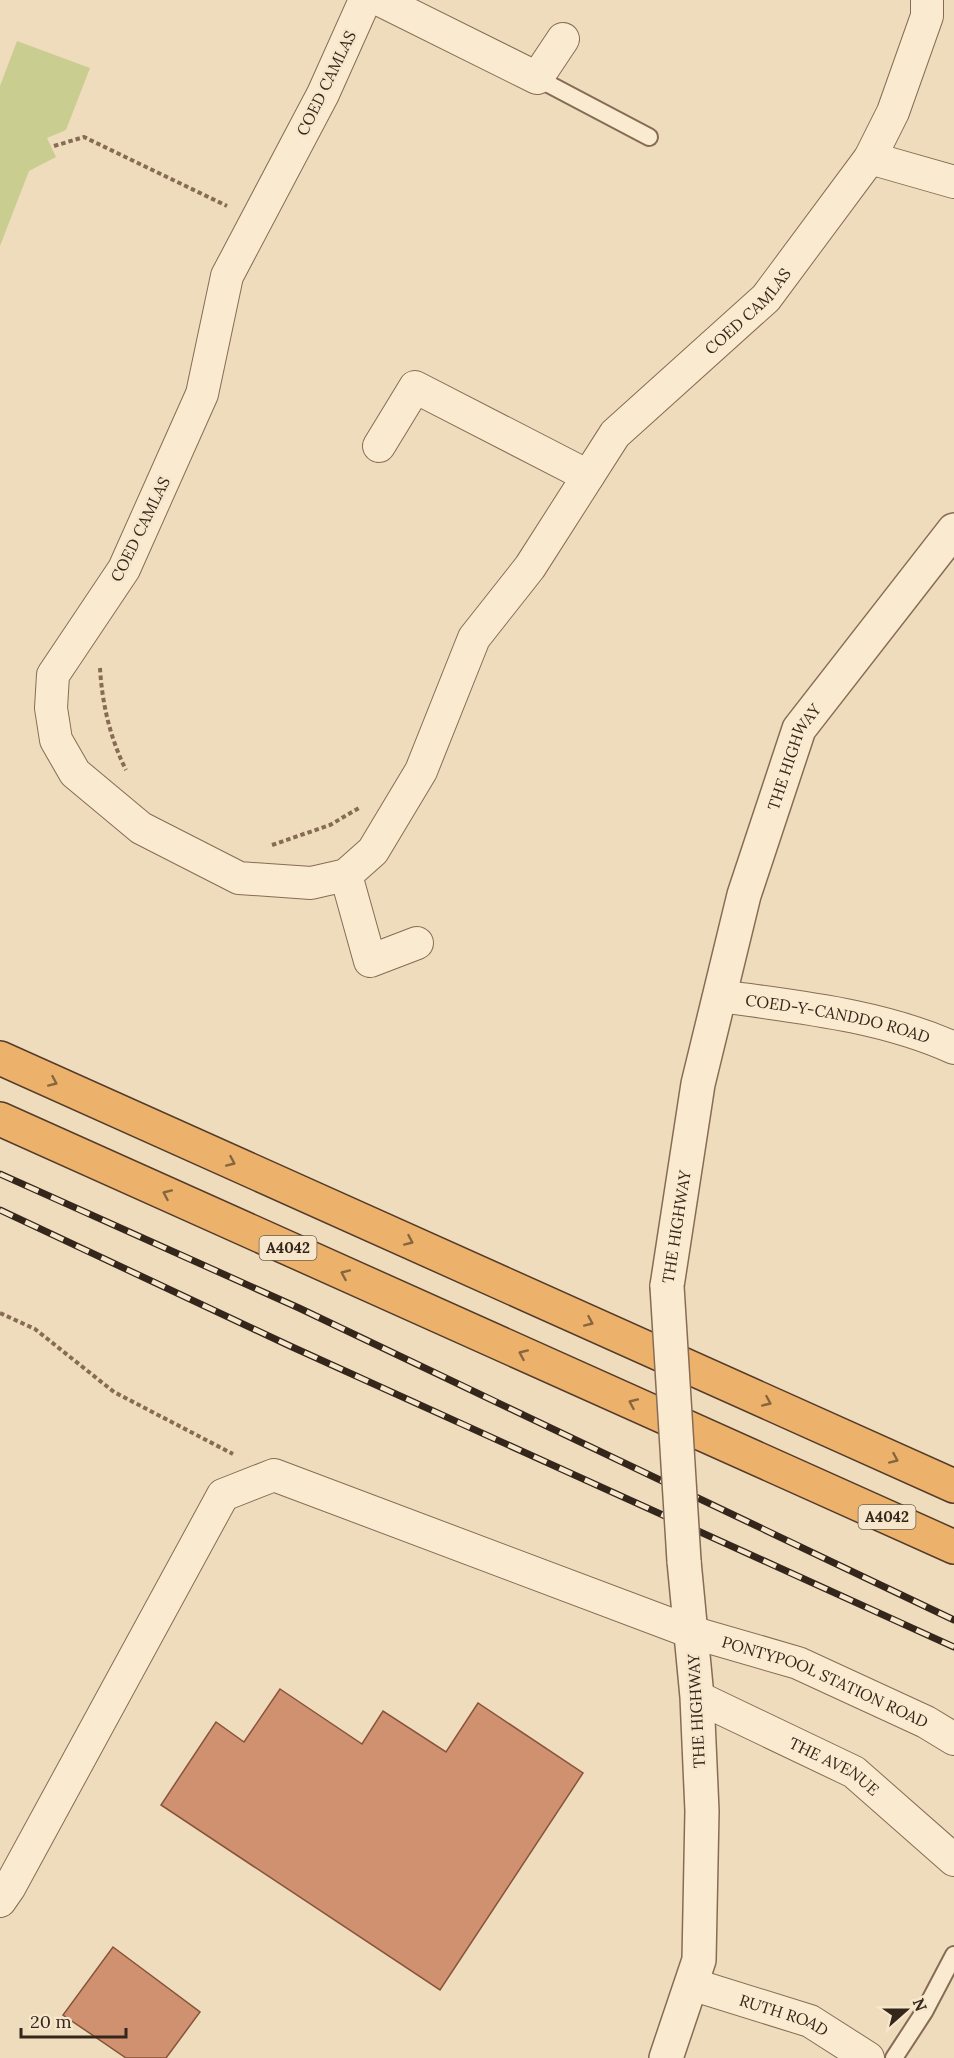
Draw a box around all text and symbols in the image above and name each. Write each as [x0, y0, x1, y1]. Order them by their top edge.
street label: COED CAMLAS [292, 27, 360, 139]
street label: COED CAMLAS [700, 264, 795, 358]
street label: COED CAMLAS [106, 473, 174, 585]
street label: THE HIGHWAY [763, 699, 825, 813]
street label: COED-Y-CANDDO ROAD [744, 990, 933, 1047]
one-way arrow [47, 1075, 58, 1087]
one-way arrow [225, 1154, 236, 1166]
street label: THE HIGHWAY [658, 1168, 695, 1285]
one-way arrow [163, 1190, 174, 1202]
one-way arrow [403, 1234, 414, 1246]
road number: A4042 [260, 1236, 316, 1260]
one-way arrow [341, 1269, 352, 1281]
one-way arrow [583, 1315, 594, 1327]
one-way arrow [519, 1349, 530, 1361]
one-way arrow [761, 1395, 772, 1407]
one-way arrow [628, 1398, 639, 1410]
one-way arrow [887, 1452, 898, 1464]
road number: A4042 [858, 1505, 916, 1529]
street label: PONTYPOOL STATION ROAD [720, 1632, 932, 1732]
street label: THE HIGHWAY [683, 1653, 709, 1768]
street label: THE AVENUE [786, 1733, 884, 1800]
north arrow [876, 1980, 936, 2040]
street label: RUTH ROAD [737, 1990, 832, 2040]
text: N [908, 1995, 932, 2014]
scale bar [21, 2001, 126, 2039]
text: 20 m [30, 2010, 72, 2033]

